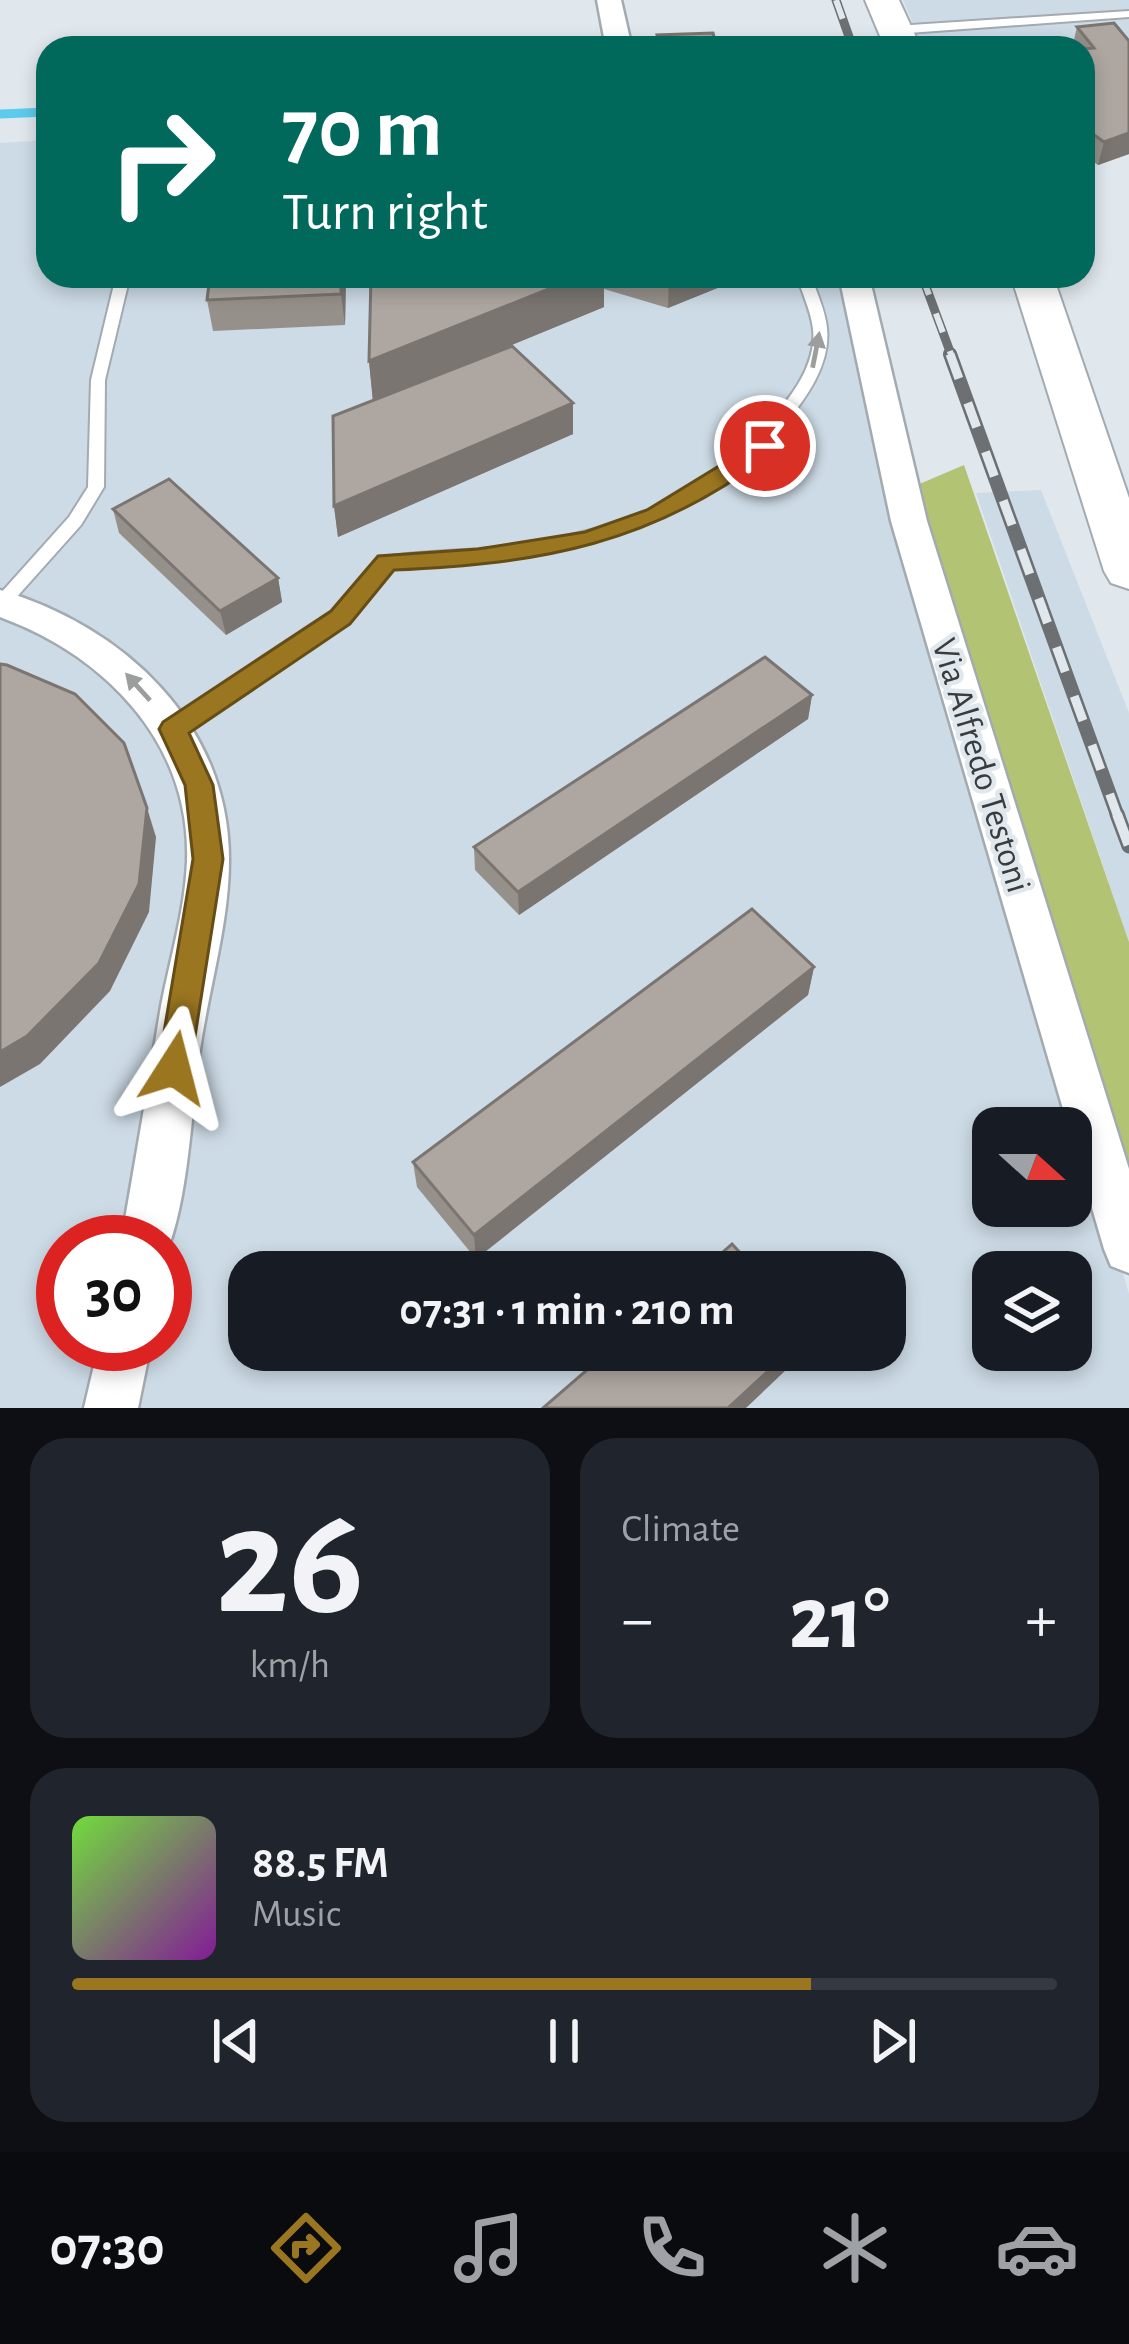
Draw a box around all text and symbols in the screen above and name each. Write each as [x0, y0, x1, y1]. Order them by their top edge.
icon: right [84, 84, 240, 240]
text: 70 m [282, 88, 443, 172]
text: Turn right [282, 186, 488, 240]
one-way arrow [807, 330, 826, 368]
pin [714, 395, 816, 497]
icon: arrive [732, 413, 798, 479]
street label: Via Alfredo Testoni [925, 634, 1037, 897]
one-way arrow [125, 672, 152, 702]
position arrow [111, 1005, 237, 1131]
north arrow [972, 1107, 1092, 1227]
map controls [972, 1107, 1092, 1371]
speed limit sign: 30 [36, 1215, 192, 1371]
button: layers [972, 1251, 1092, 1371]
text: 07:31 · 1 min · 210 m [399, 1288, 735, 1333]
text: 26 [215, 1486, 364, 1642]
text: Climate [622, 1510, 740, 1549]
text: 21° [789, 1575, 890, 1665]
text: − [622, 1587, 653, 1653]
text: + [1025, 1587, 1057, 1653]
text: km/h [250, 1646, 330, 1685]
text: 88.5 FM [252, 1841, 389, 1886]
text: Music [252, 1895, 341, 1934]
icon: previous [203, 2008, 269, 2074]
icon: pause [531, 2008, 597, 2074]
icon: next [860, 2008, 926, 2074]
icon: directions [264, 2206, 348, 2290]
icon: music [447, 2206, 531, 2290]
icon: phone [630, 2206, 714, 2290]
icon: climate [813, 2206, 897, 2290]
icon: car [995, 2206, 1079, 2290]
text: 07:30 [49, 2221, 165, 2275]

